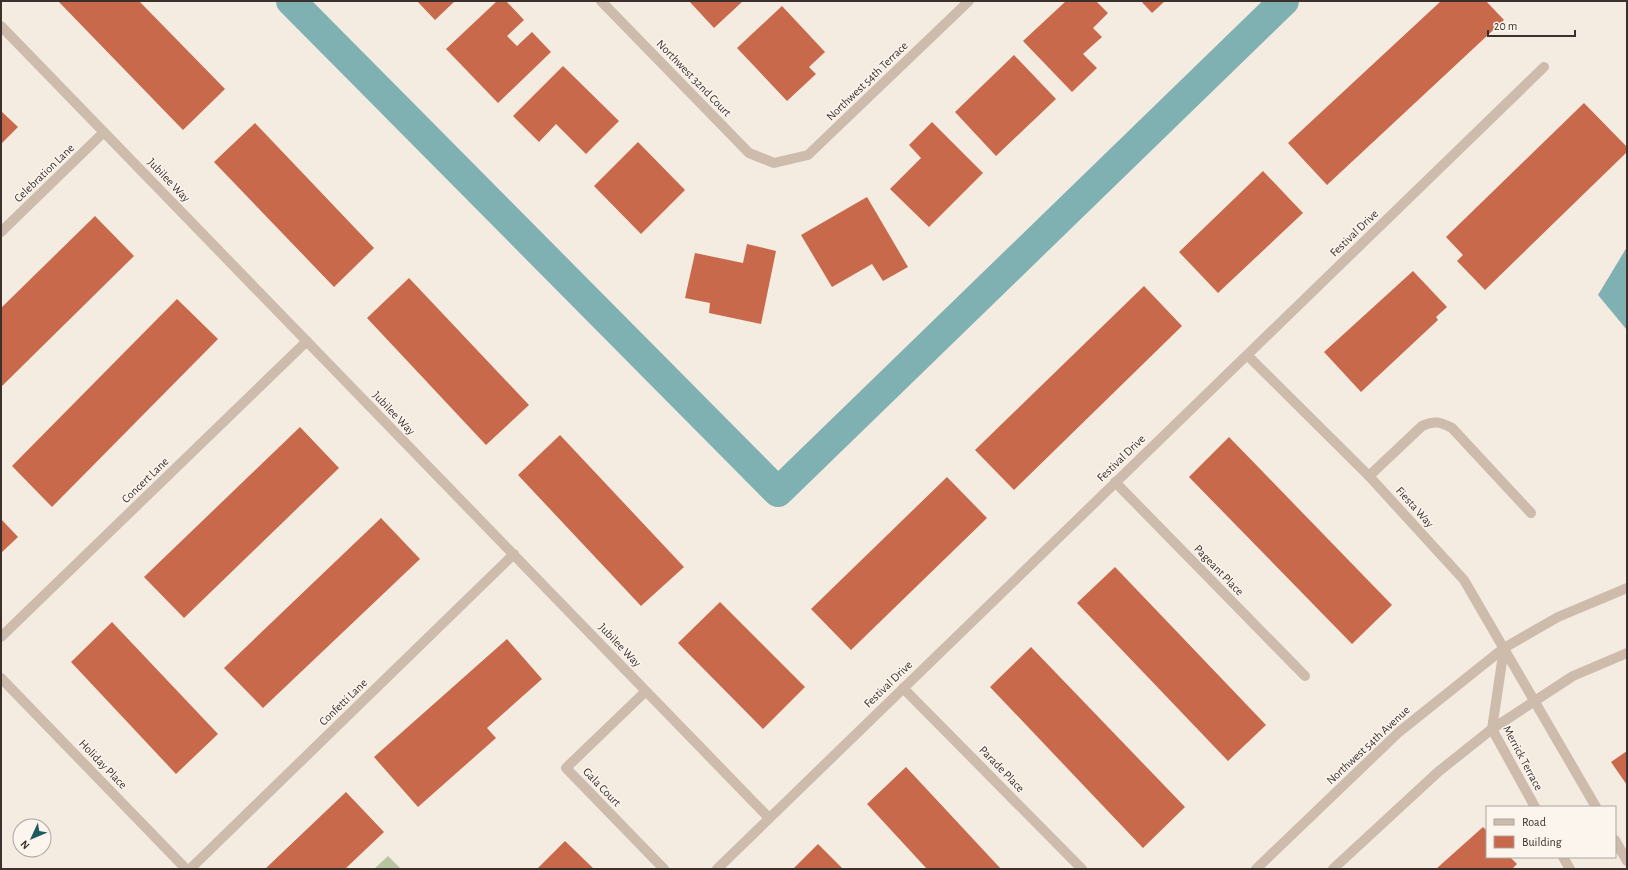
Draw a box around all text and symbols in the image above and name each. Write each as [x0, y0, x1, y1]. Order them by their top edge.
scale bar [1488, 12, 1575, 38]
text: 20 m [1494, 20, 1517, 32]
street label: Northwest 32nd Court [654, 37, 734, 119]
street label: Northwest 54th Terrace [824, 39, 910, 123]
street label: Celebration Lane [12, 142, 76, 204]
street label: Jubilee Way [145, 156, 193, 205]
street label: Festival Drive [1328, 207, 1380, 259]
street label: Jubilee Way [370, 389, 418, 438]
street label: Festival Drive [1095, 432, 1147, 484]
street label: Concert Lane [119, 455, 171, 505]
street label: Fiesta Way [1393, 484, 1436, 530]
street label: Pageant Place [1192, 542, 1246, 598]
street label: Jubilee Way [596, 621, 644, 670]
street label: Festival Drive [862, 658, 914, 710]
street label: Confetti Lane [317, 676, 369, 728]
street label: Northwest 54th Avenue [1324, 703, 1412, 787]
street label: Merrick Terrace [1501, 724, 1545, 792]
street label: Holiday Place [76, 737, 129, 792]
street label: Parade Place [977, 744, 1027, 794]
street label: Gala Court [581, 765, 623, 809]
legend [1486, 806, 1616, 858]
text: Road [1522, 816, 1546, 828]
north arrow [12, 818, 52, 858]
text: Building [1522, 836, 1562, 848]
text: N [19, 838, 32, 851]

